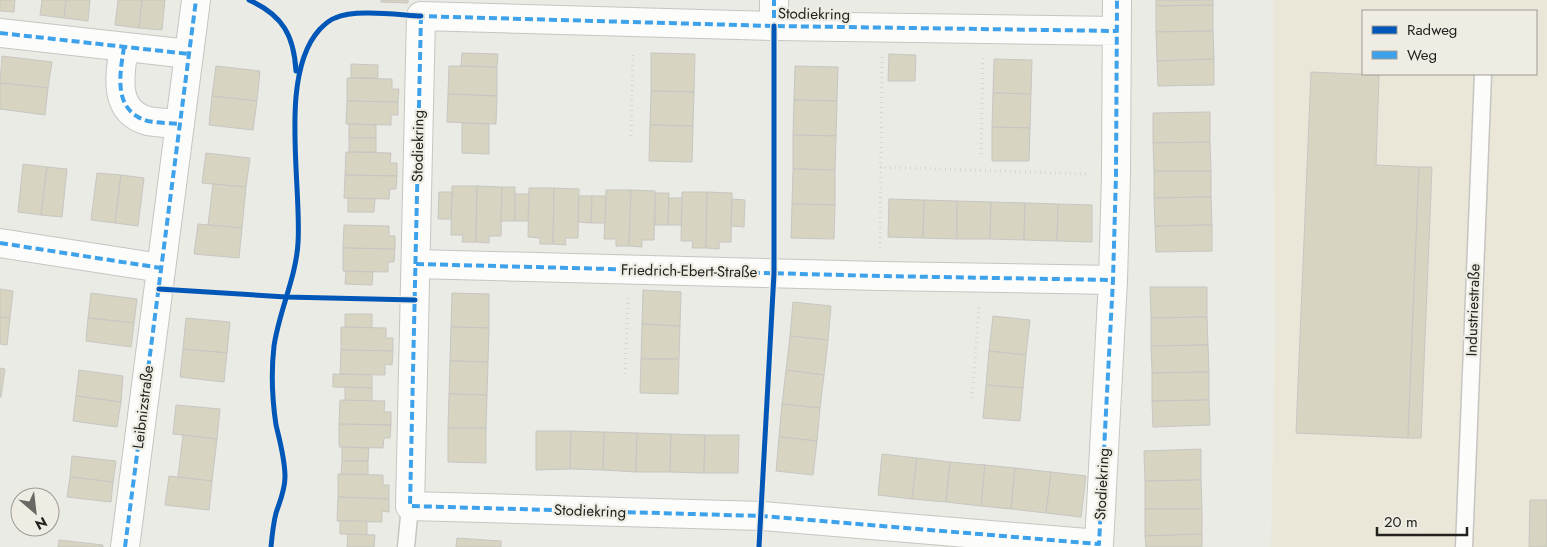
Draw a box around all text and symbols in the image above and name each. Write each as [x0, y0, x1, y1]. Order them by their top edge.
street label: Stodiekring [778, 2, 850, 26]
legend [1362, 10, 1537, 75]
text: Radweg [1407, 19, 1457, 41]
text: Weg [1407, 44, 1437, 66]
street label: Stodiekring [406, 110, 430, 182]
street label: Friedrich-Ebert-Straße [621, 259, 758, 283]
street label: Industriestraße [1460, 263, 1486, 357]
street label: Leibnizstraße [127, 364, 159, 450]
street label: Stodiekring [1089, 447, 1115, 521]
north arrow [10, 487, 60, 537]
street label: Stodiekring [554, 499, 626, 523]
scale bar [1377, 504, 1467, 536]
text: 20 m [1384, 511, 1418, 533]
text: N [31, 512, 51, 535]

